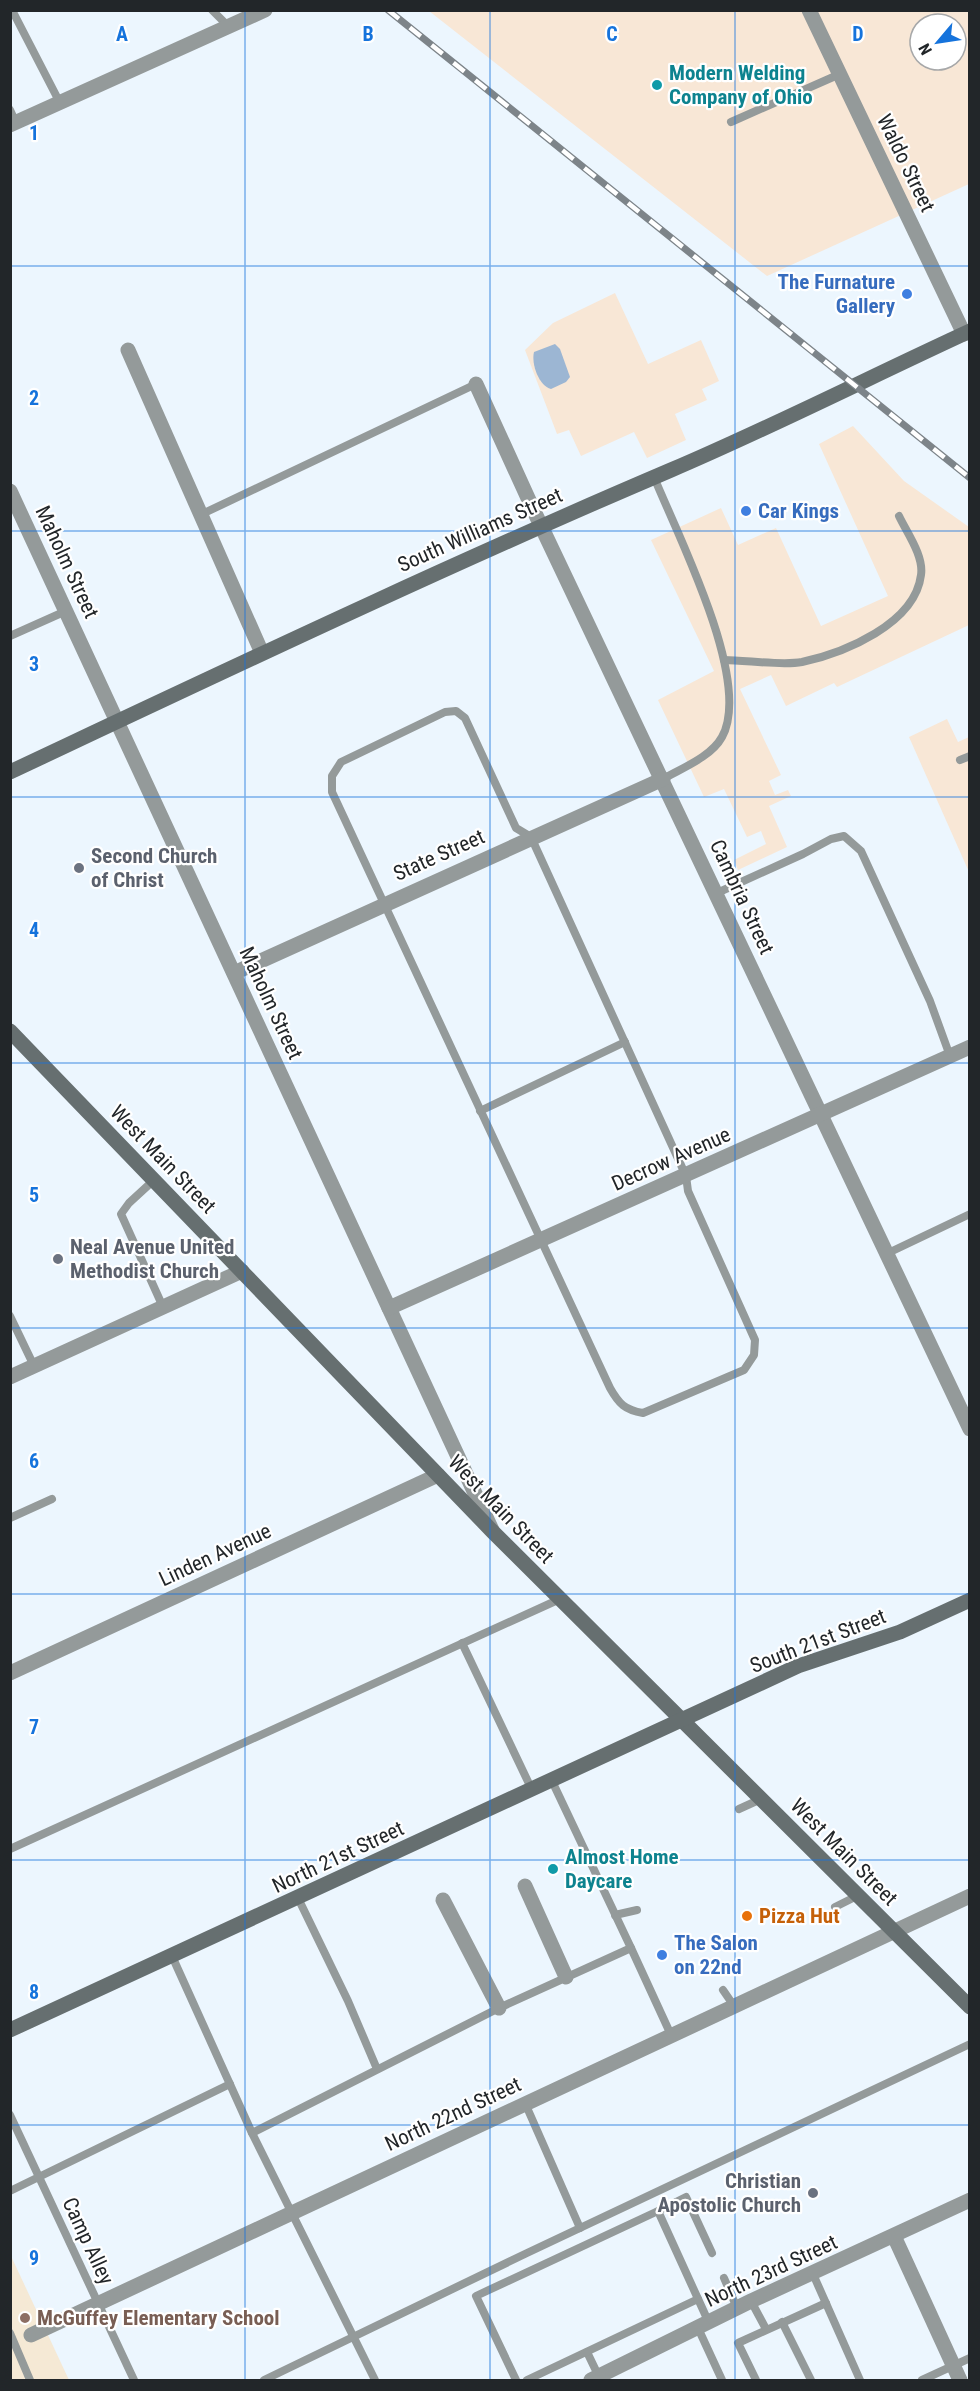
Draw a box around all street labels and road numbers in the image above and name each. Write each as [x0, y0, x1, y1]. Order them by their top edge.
street label: Waldo Street [872, 110, 940, 216]
street label: South Williams Street [394, 483, 566, 577]
street label: Maholm Street [30, 502, 104, 622]
street label: State Street [390, 824, 488, 886]
street label: Cambria Street [705, 836, 779, 958]
street label: Maholm Street [234, 943, 308, 1063]
street label: West Main Street [105, 1100, 221, 1218]
street label: Decrow Avenue [608, 1122, 734, 1196]
street label: West Main Street [443, 1450, 559, 1568]
street label: Linden Avenue [155, 1519, 275, 1591]
street label: South 21st Street [747, 1604, 889, 1678]
street label: West Main Street [786, 1794, 902, 1910]
street label: North 21st Street [268, 1816, 408, 1898]
street label: North 22nd Street [381, 2072, 525, 2156]
street label: Camp Alley [57, 2194, 119, 2289]
street label: North 23rd Street [701, 2230, 841, 2312]

